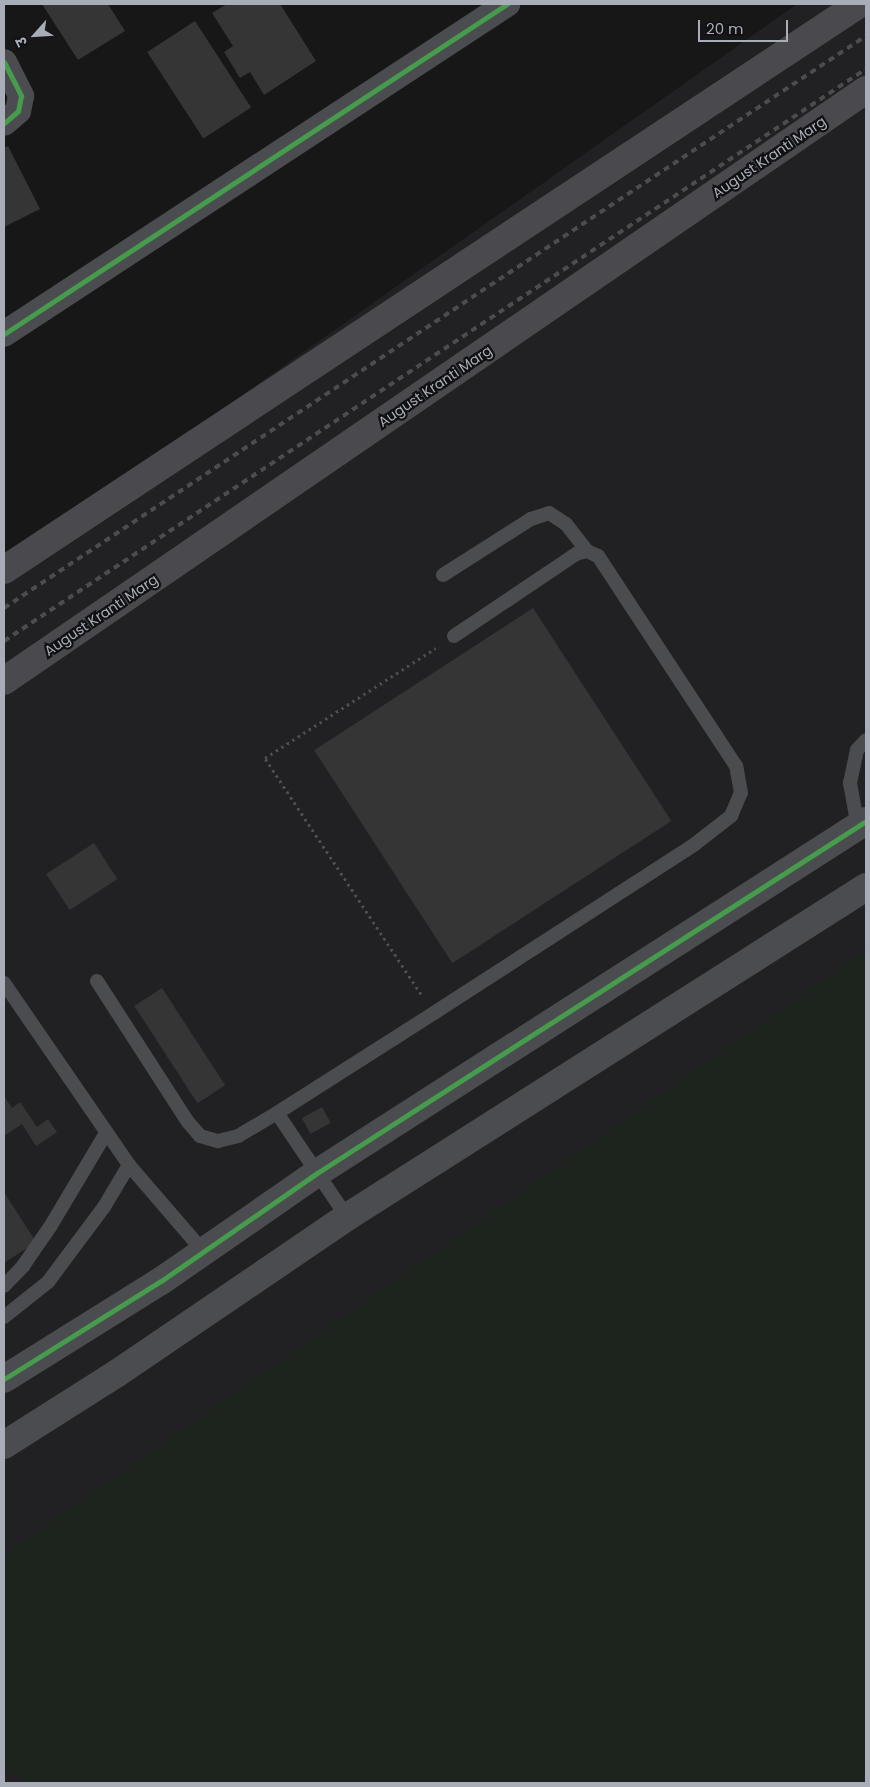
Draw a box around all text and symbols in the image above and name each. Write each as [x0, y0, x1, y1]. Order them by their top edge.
north arrow [10, 10, 60, 60]
scale bar [700, 10, 790, 42]
text: 20 m [706, 18, 744, 39]
text: उ [11, 34, 32, 50]
street label: August Kranti Marg [709, 113, 829, 201]
street label: August Kranti Marg [375, 342, 495, 430]
street label: August Kranti Marg [41, 571, 161, 659]

